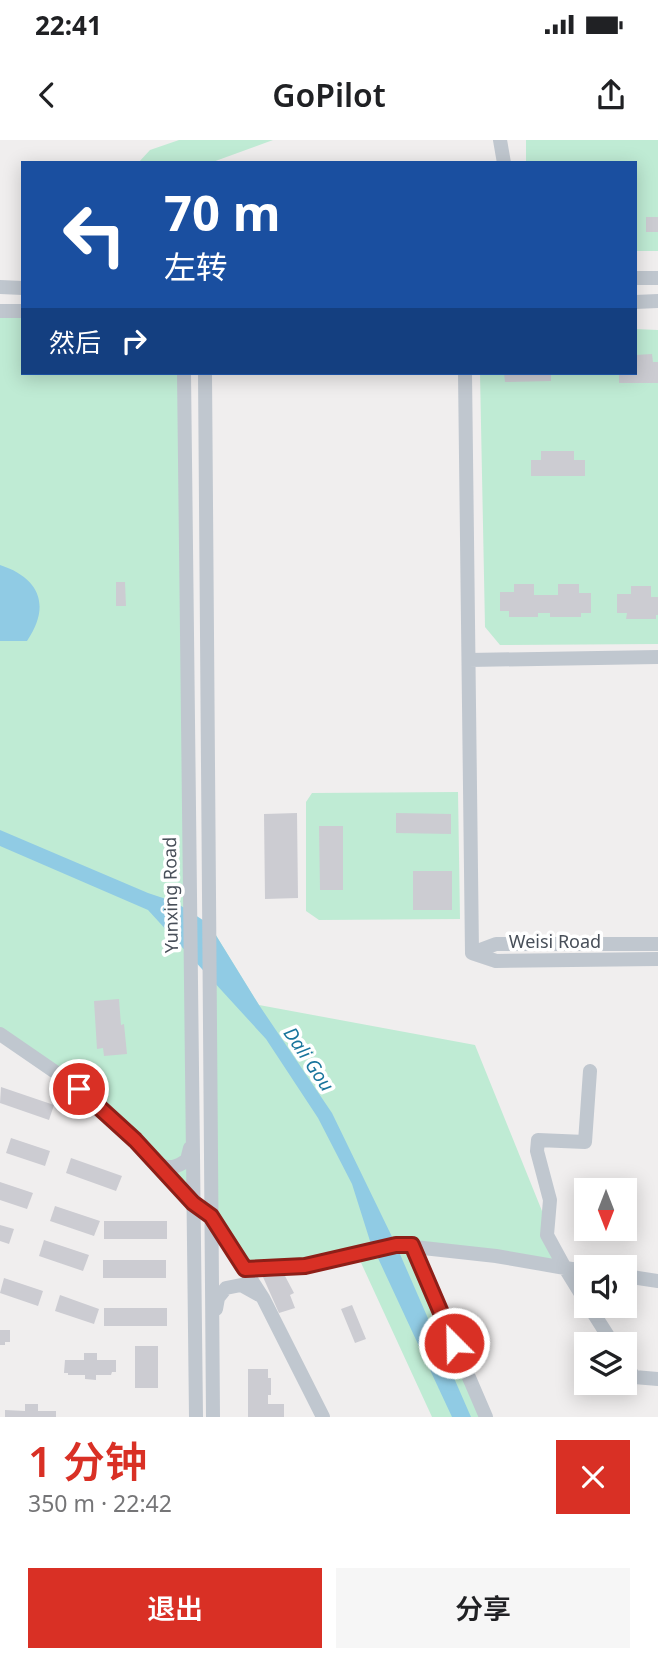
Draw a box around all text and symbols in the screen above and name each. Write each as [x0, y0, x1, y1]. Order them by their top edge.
text: 22:41 [35, 7, 102, 43]
text: GoPilot [272, 73, 386, 116]
icon: back [28, 76, 66, 114]
icon: share [592, 76, 630, 114]
text: 70 m [164, 179, 281, 245]
icon: left [49, 189, 140, 280]
text: 左转 [164, 245, 228, 288]
icon: right [115, 322, 153, 360]
text: 然后 [49, 324, 101, 360]
street label: Yunxing Road [157, 837, 183, 953]
street label: Weisi Road [509, 929, 601, 953]
water label: Dali Gou [278, 1022, 340, 1096]
pin [49, 1059, 109, 1119]
icon: arrive [60, 1070, 98, 1108]
north arrow [574, 1178, 637, 1241]
map controls [574, 1178, 637, 1395]
button: sound [574, 1255, 637, 1318]
position arrow [417, 1306, 491, 1380]
button: layers [574, 1332, 637, 1395]
text: 1 分钟 [28, 1432, 147, 1489]
button: close [556, 1440, 630, 1514]
text: 350 m · 22:42 [28, 1487, 172, 1519]
button: 退出 [28, 1568, 322, 1648]
button: 分享 [336, 1568, 630, 1648]

